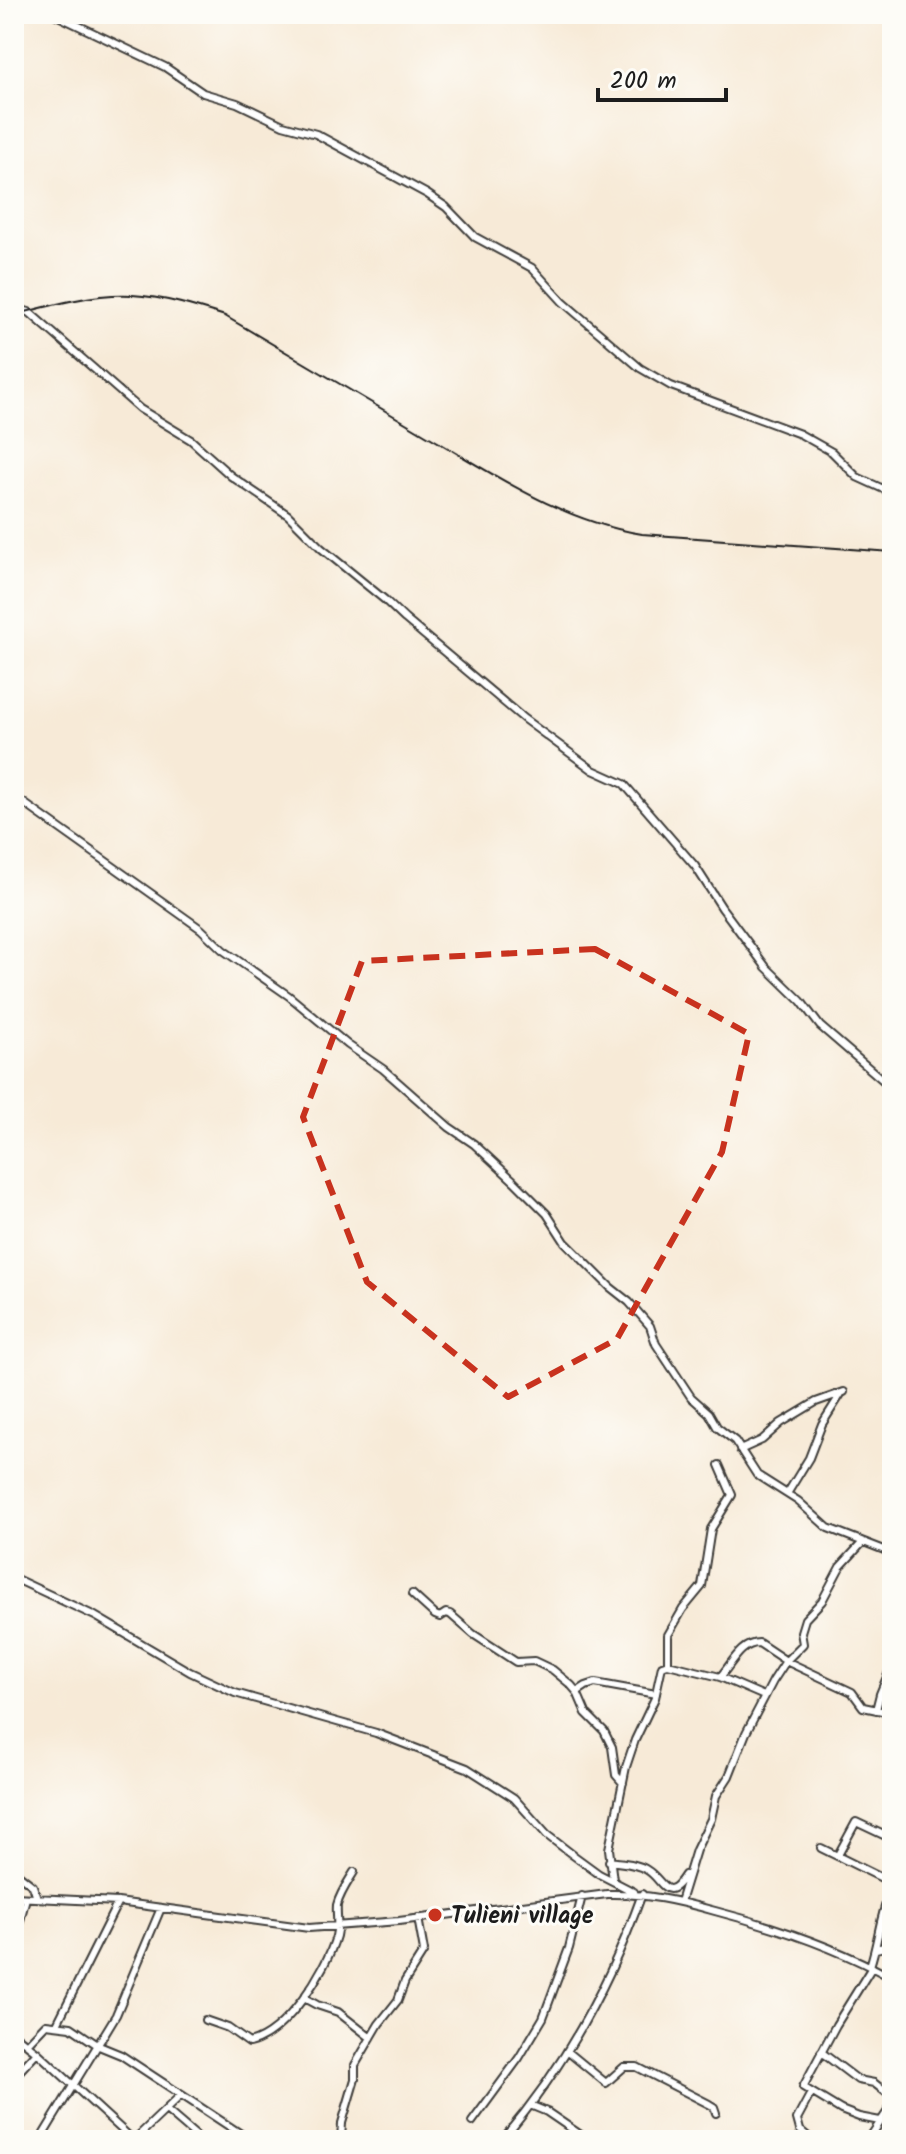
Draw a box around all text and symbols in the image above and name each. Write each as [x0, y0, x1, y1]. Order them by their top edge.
scale bar [598, 52, 726, 102]
text: 200 m [610, 62, 677, 101]
place label: Tulieni village [451, 1897, 594, 1936]
marker: Tulieni village [426, 1906, 444, 1924]

